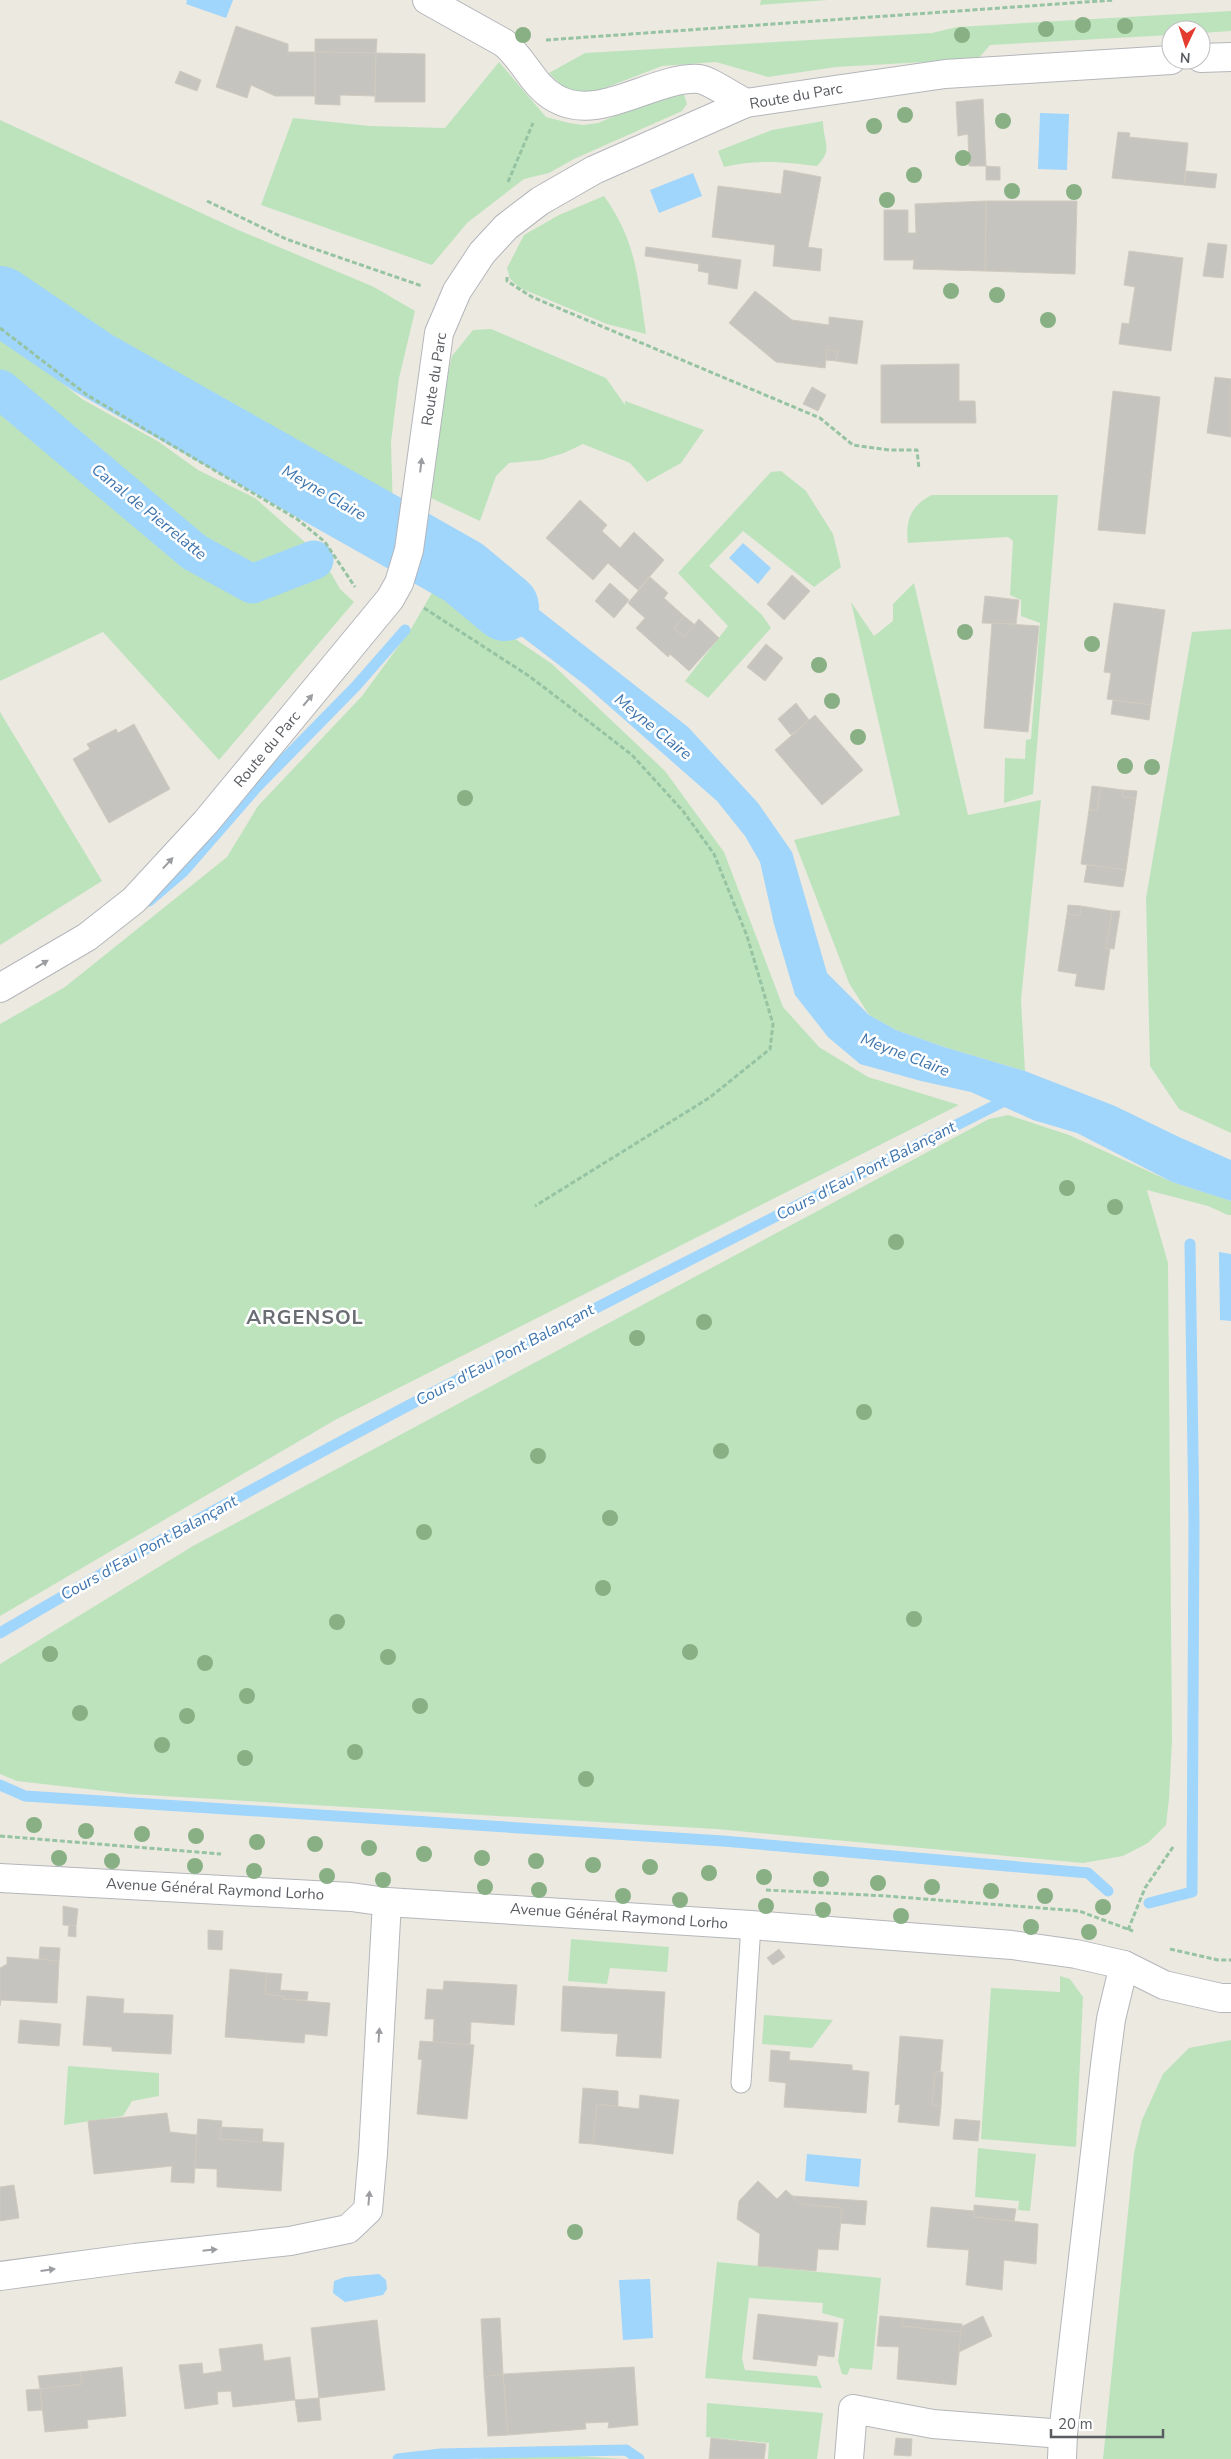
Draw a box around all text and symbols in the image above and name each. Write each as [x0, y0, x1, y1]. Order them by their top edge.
north arrow [1161, 20, 1211, 70]
text: N [1179, 48, 1191, 67]
street label: Route du Parc [748, 78, 844, 114]
street label: Route du Parc [417, 331, 451, 427]
one-way arrow [417, 457, 425, 473]
water label: Canal de Pierrelatte [87, 459, 212, 566]
water label: Meyne Claire [278, 460, 371, 526]
water label: Meyne Claire [610, 689, 697, 765]
one-way arrow [302, 693, 313, 706]
street label: Route du Parc [229, 707, 305, 791]
one-way arrow [162, 857, 174, 869]
one-way arrow [35, 959, 48, 968]
water label: Meyne Claire [857, 1028, 953, 1082]
water label: Cours d'Eau Pont Balançant [772, 1116, 960, 1226]
water label: Cours d'Eau Pont Balançant [412, 1298, 598, 1411]
district label: ARGENSOL [246, 1304, 364, 1331]
water label: Cours d'Eau Pont Balançant [57, 1490, 242, 1606]
street label: Avenue Général Raymond Lorho [105, 1873, 325, 1905]
street label: Avenue Général Raymond Lorho [509, 1898, 729, 1934]
one-way arrow [375, 2027, 383, 2043]
one-way arrow [365, 2189, 373, 2205]
one-way arrow [202, 2246, 218, 2254]
one-way arrow [41, 2265, 57, 2273]
scale bar [1051, 2406, 1164, 2438]
text: 20 m [1058, 2414, 1093, 2434]

